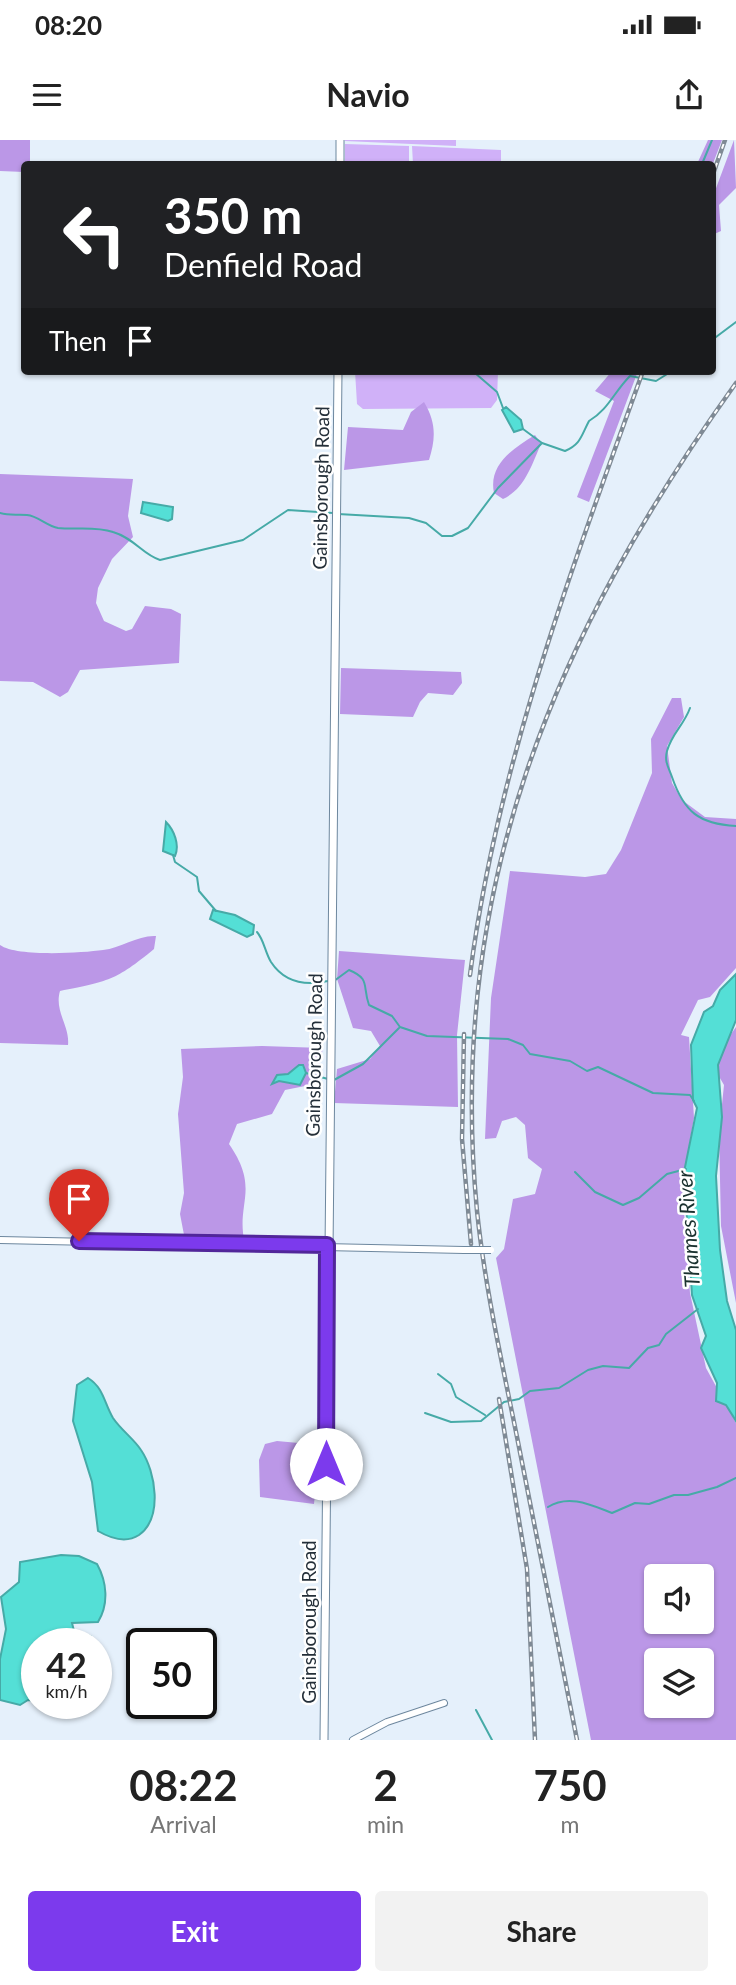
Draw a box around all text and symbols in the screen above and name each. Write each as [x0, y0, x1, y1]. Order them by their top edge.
text: 08:20 [35, 9, 102, 41]
text: Navio [326, 75, 410, 114]
icon: menu [28, 76, 66, 114]
icon: share [670, 76, 708, 114]
text: 350 m [164, 186, 302, 244]
icon: left [49, 189, 140, 280]
text: Denfield Road [164, 245, 362, 284]
icon: arrive [121, 322, 159, 360]
text: Then [49, 325, 107, 357]
street label: Gainsborough Road [308, 406, 333, 570]
street label: Gainsborough Road [301, 973, 326, 1137]
pin [49, 1169, 109, 1241]
water label: Thames River [671, 1169, 704, 1288]
icon: arrive [60, 1180, 98, 1218]
position arrow [289, 1427, 363, 1501]
street label: Gainsborough Road [297, 1540, 320, 1704]
map controls [644, 1564, 714, 1718]
button: sound [644, 1564, 714, 1634]
speed limit sign: 50 [126, 1628, 217, 1719]
text: 42 [46, 1643, 87, 1685]
button: layers [644, 1648, 714, 1718]
text: km/h [45, 1680, 88, 1702]
text: 08:22 [129, 1760, 238, 1810]
text: 2 [373, 1760, 398, 1810]
text: 750 [534, 1760, 607, 1810]
text: Arrival [150, 1810, 217, 1838]
text: min [367, 1810, 404, 1838]
text: m [561, 1810, 580, 1838]
button: Exit [28, 1891, 361, 1971]
button: Share [375, 1891, 708, 1971]

